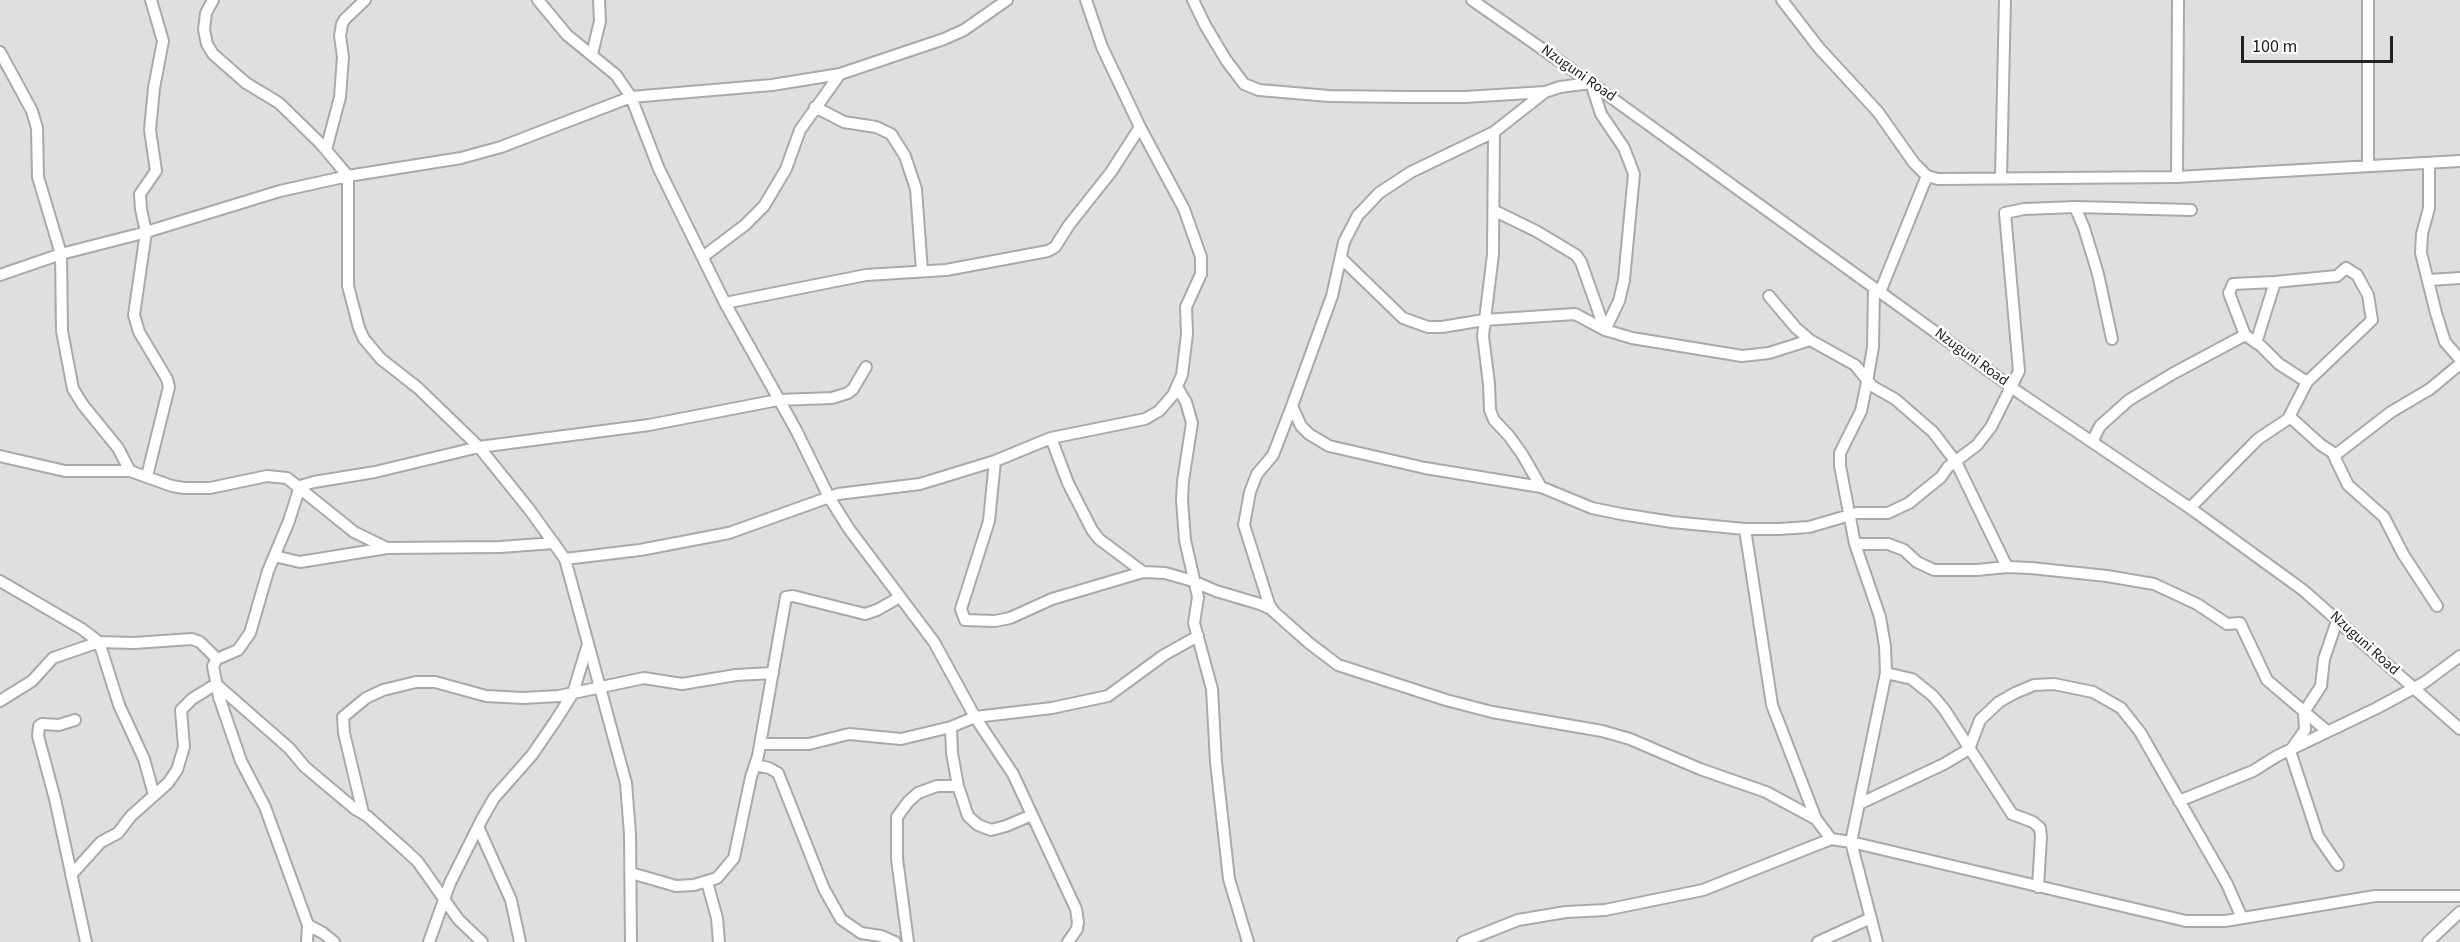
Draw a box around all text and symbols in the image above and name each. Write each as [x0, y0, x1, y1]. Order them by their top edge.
scale bar [2244, 24, 2396, 62]
text: 100 m [2252, 34, 2297, 59]
street label: Nzuguni Road [1537, 42, 1619, 106]
street label: Nzuguni Road [1931, 325, 2011, 391]
street label: Nzuguni Road [2326, 608, 2402, 680]

